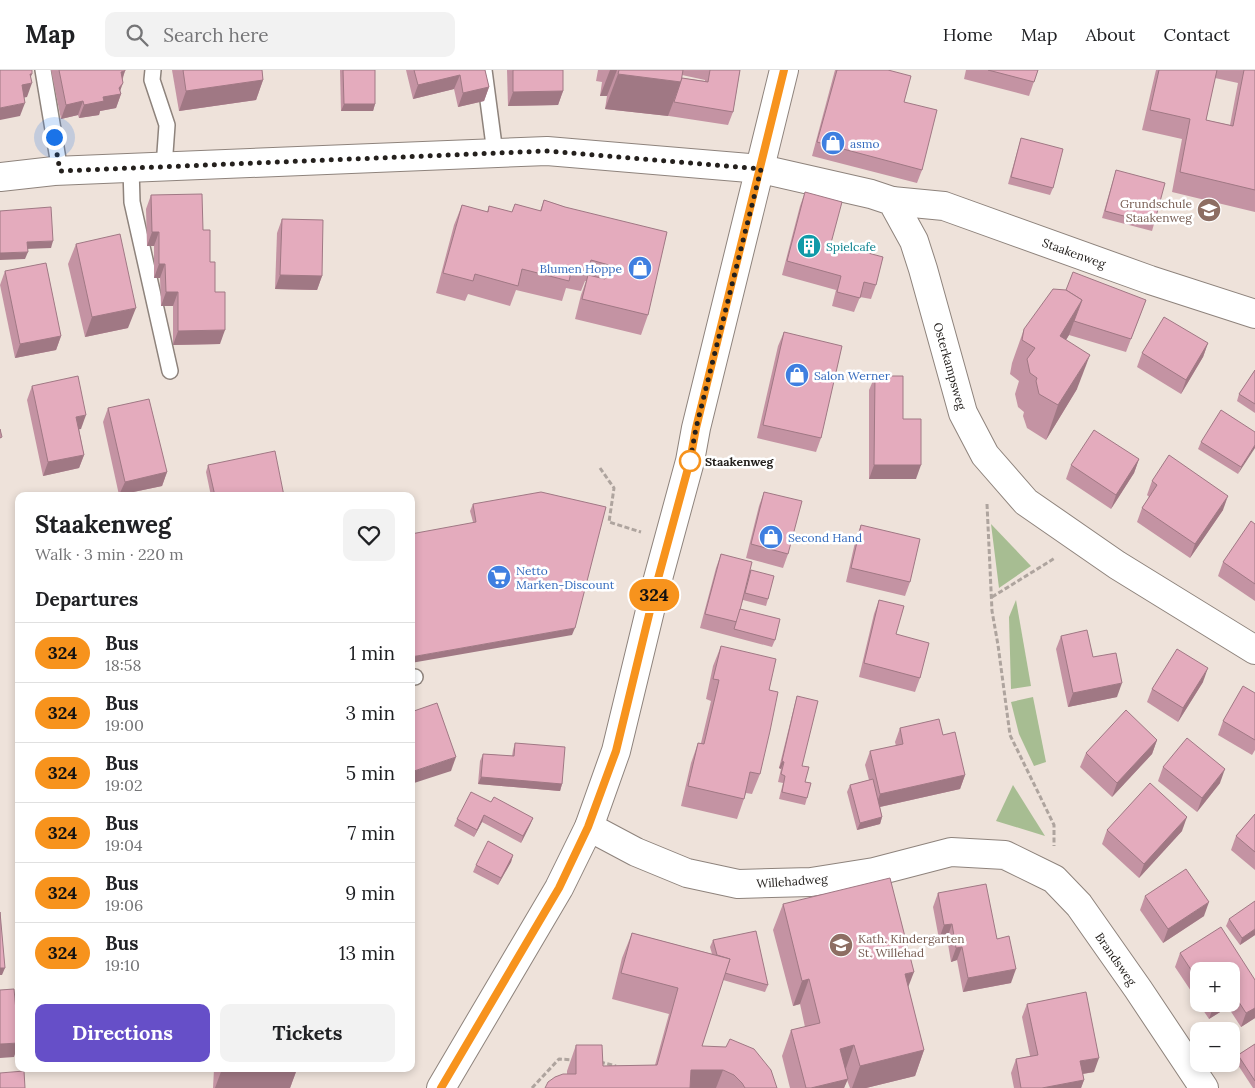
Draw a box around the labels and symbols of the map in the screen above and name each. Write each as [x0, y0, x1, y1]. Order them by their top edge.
your location [42, 125, 67, 150]
shop icon: asmo [820, 130, 846, 156]
place label: asmo [850, 136, 880, 151]
place label: Grundschule Staakenweg [1120, 196, 1192, 225]
school or university icon: Grundschule Staakenweg [1196, 197, 1222, 223]
building icon: Spielcafe [796, 233, 822, 259]
street label: Staakenweg [1040, 235, 1108, 272]
place label: Spielcafe [826, 239, 877, 254]
shop icon: Blumen Hoppe [627, 255, 653, 281]
place label: Blumen Hoppe [540, 261, 622, 276]
street label: Osterkampsweg [930, 321, 970, 412]
shop icon: Salon Werner [784, 362, 810, 388]
place label: Salon Werner [814, 368, 891, 383]
marker: Staakenweg [679, 450, 701, 472]
place label: Staakenweg [705, 454, 774, 469]
shop icon: Second Hand [758, 524, 784, 550]
place label: Second Hand [788, 530, 862, 545]
place label: Netto Marken-Discount [516, 563, 615, 592]
supermarket icon: Netto Marken-Discount [486, 564, 512, 590]
line badge: 324 [625, 579, 683, 611]
street label: Willehadweg [756, 871, 828, 891]
street label: Brandsweg [1092, 930, 1140, 989]
place label: Kath. Kindergarten St. Willehad [858, 931, 964, 960]
school or university icon: Kath. Kindergarten St. Willehad [828, 932, 854, 958]

